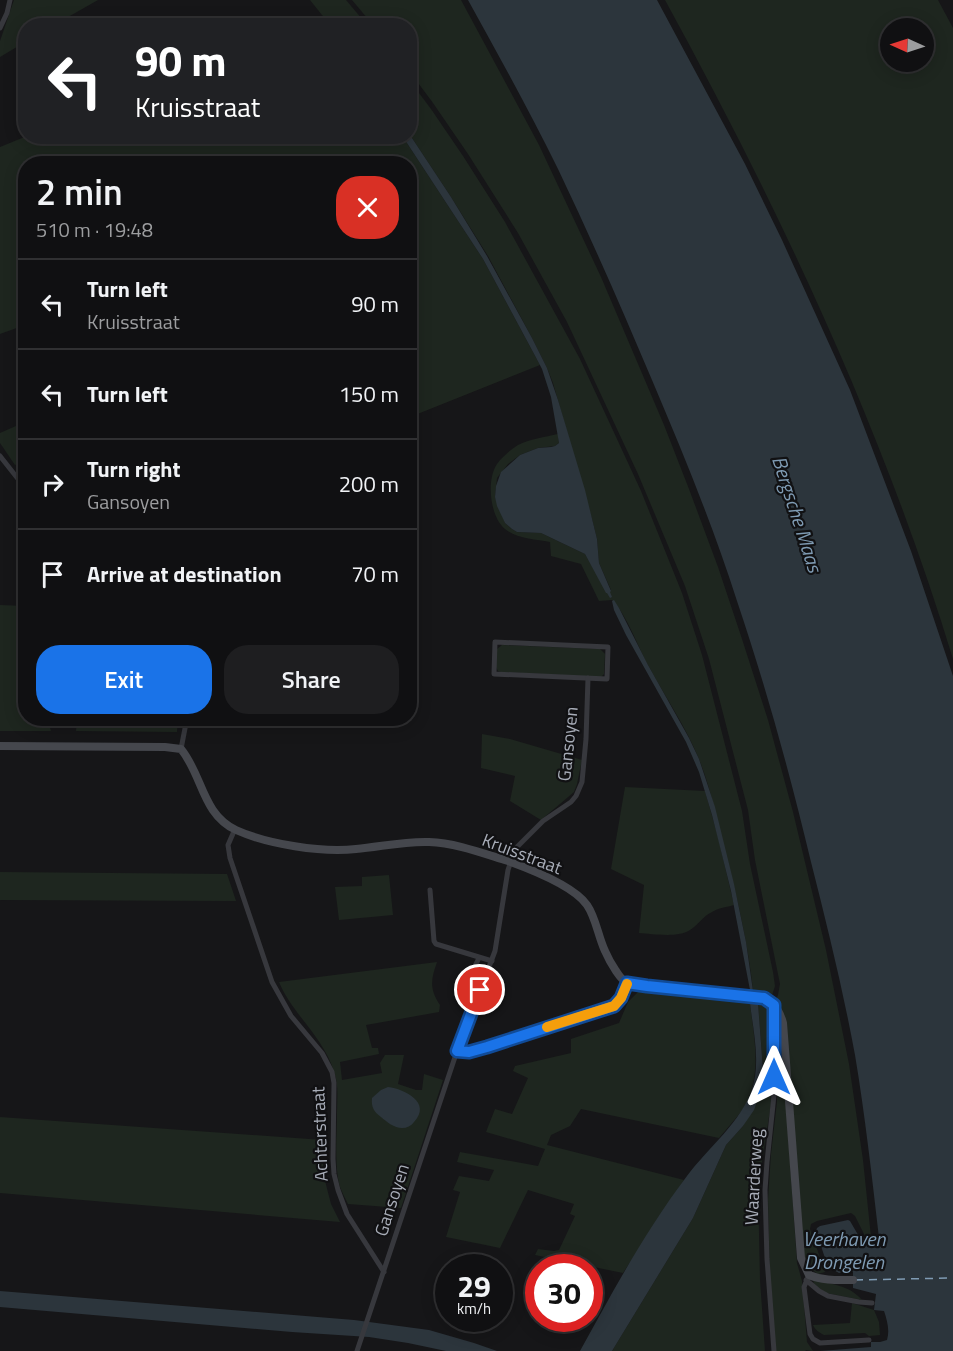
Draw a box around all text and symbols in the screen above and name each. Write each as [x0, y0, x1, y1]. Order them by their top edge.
north arrow [880, 18, 934, 72]
map controls [880, 18, 934, 72]
text: 90 m [135, 28, 227, 92]
icon: left [36, 42, 114, 120]
text: Kruisstraat [135, 86, 260, 127]
text: 2 min [36, 164, 123, 219]
button: close [336, 176, 399, 239]
text: 510 m · 19:48 [36, 214, 153, 245]
text: Turn left [87, 272, 168, 306]
text: 90 m [351, 287, 399, 321]
icon: left [36, 288, 69, 321]
text: Kruisstraat [87, 306, 180, 337]
text: Turn left [87, 377, 168, 411]
text: 150 m [339, 377, 399, 411]
icon: left [36, 378, 69, 411]
text: Turn right [87, 452, 181, 486]
water label: Bergsche Maas [764, 452, 831, 577]
text: 200 m [339, 467, 399, 501]
icon: right [36, 468, 69, 501]
text: Gansoyen [87, 486, 170, 517]
text: Arrive at destination [87, 557, 282, 591]
text: 70 m [351, 557, 399, 591]
icon: arrive [36, 558, 69, 591]
button: Exit [36, 645, 212, 714]
button: Share [224, 645, 399, 714]
street label: Gansoyen [550, 705, 585, 783]
street label: Kruisstraat [478, 826, 567, 881]
pin [454, 964, 505, 1015]
icon: arrive [463, 973, 496, 1006]
position arrow [742, 1045, 806, 1109]
street label: Achterstraat [304, 1085, 335, 1182]
street label: Waarderweg [737, 1128, 770, 1226]
street label: Gansoyen [367, 1160, 416, 1240]
water label: Veerhaven Drongelen [802, 1223, 887, 1277]
speed limit sign: 30 [525, 1254, 603, 1332]
text: 29 [457, 1263, 491, 1309]
text: km/h [457, 1297, 491, 1320]

